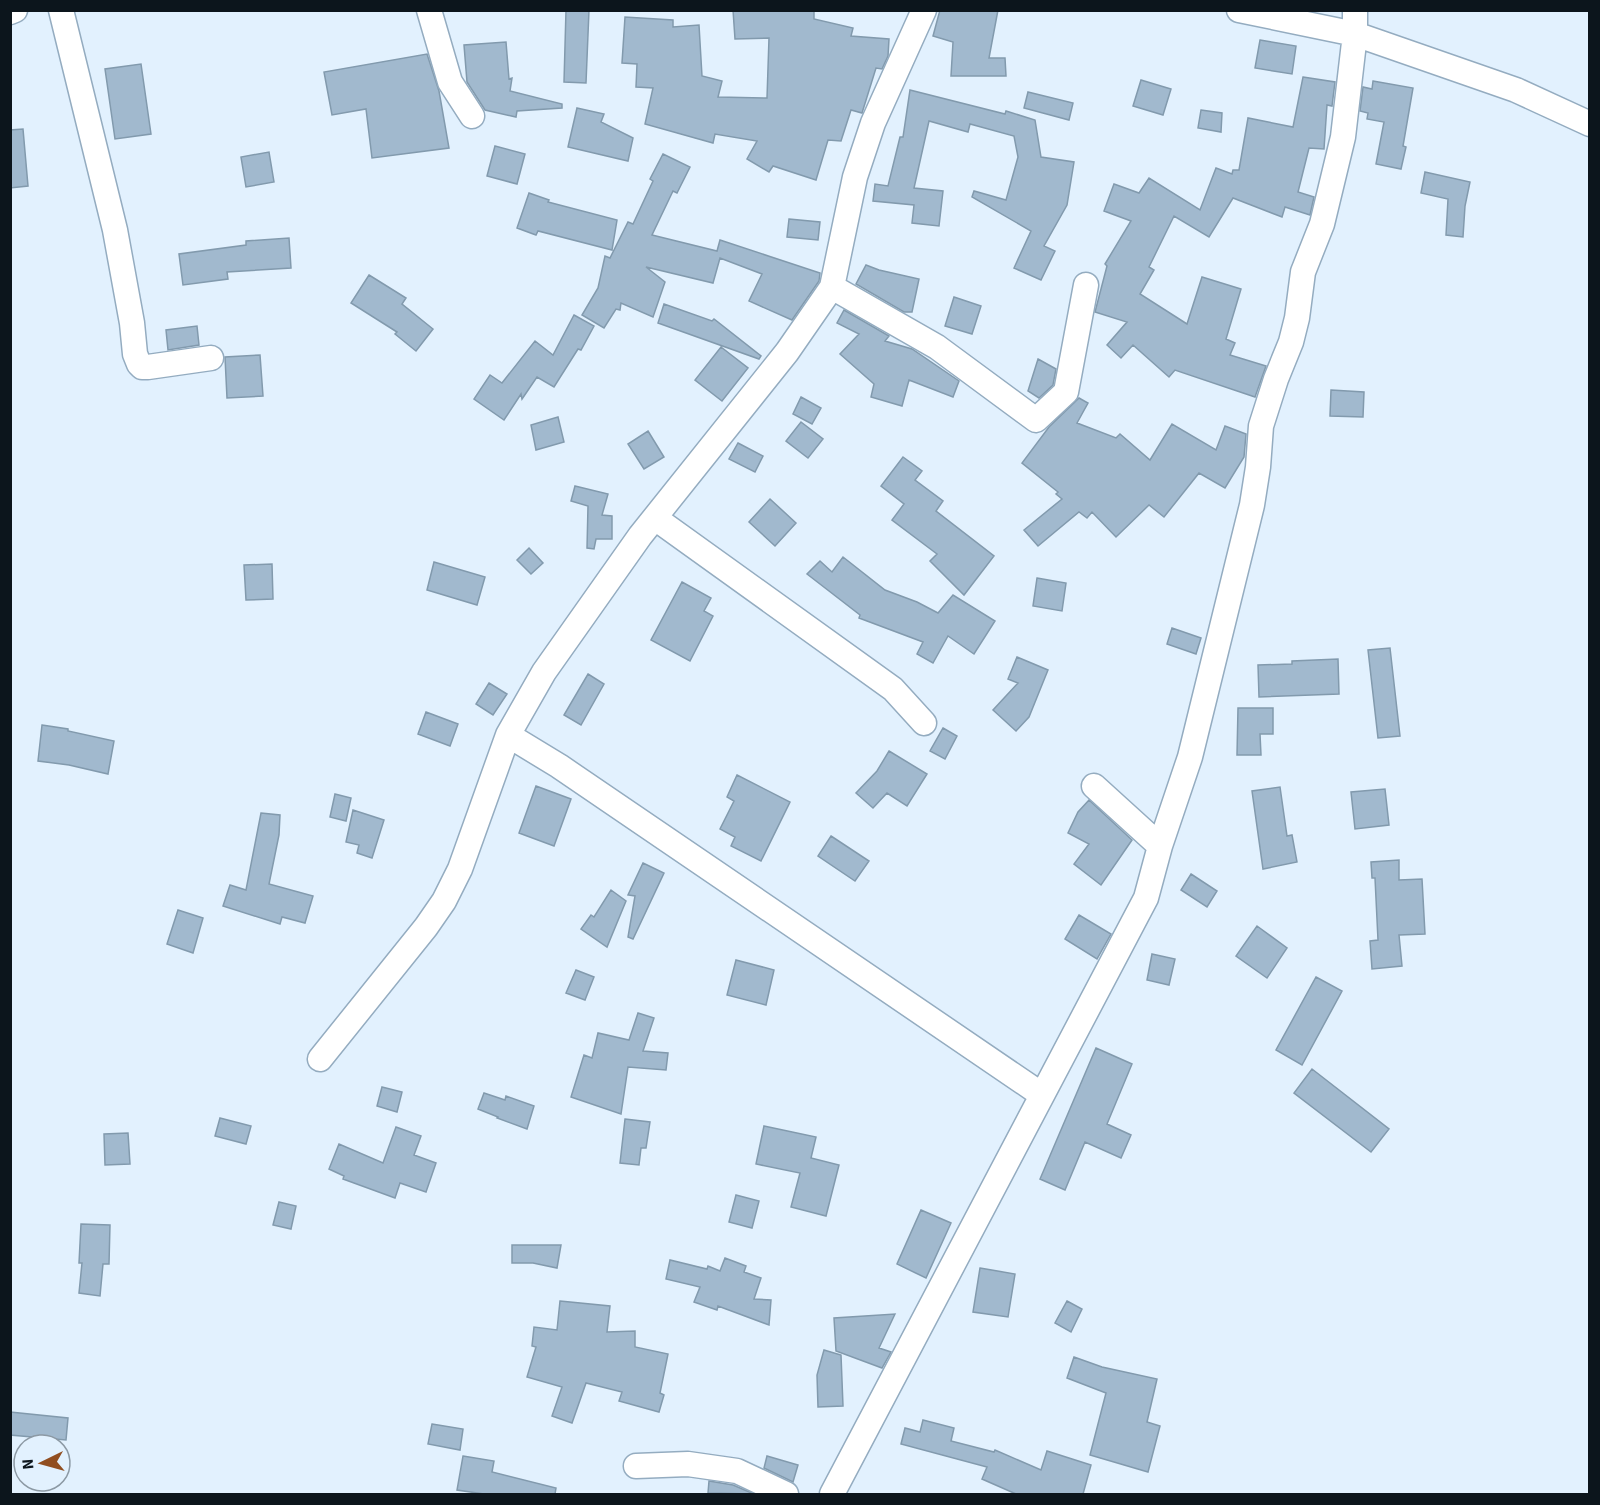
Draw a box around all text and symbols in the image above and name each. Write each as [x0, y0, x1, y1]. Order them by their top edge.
north arrow [12, 1433, 72, 1493]
text: N [17, 1458, 39, 1470]

